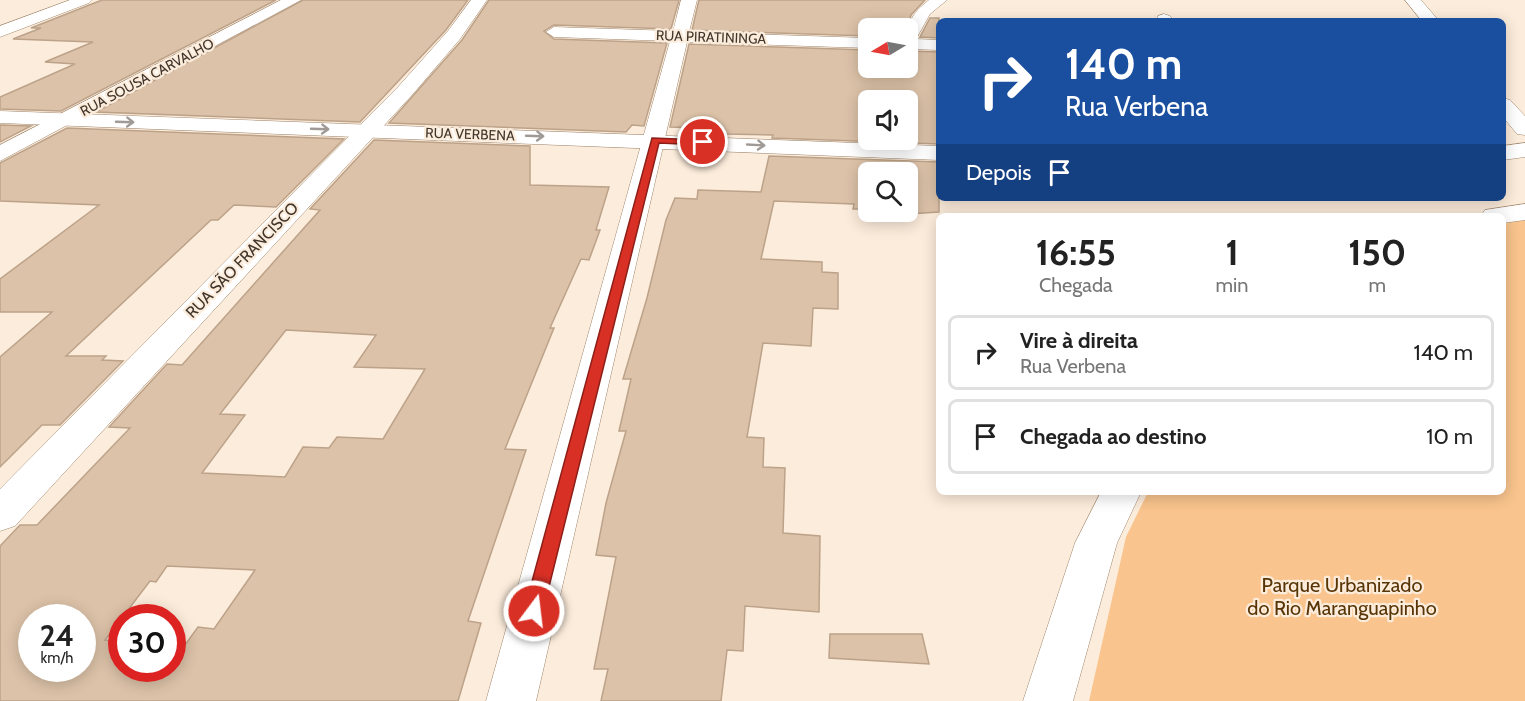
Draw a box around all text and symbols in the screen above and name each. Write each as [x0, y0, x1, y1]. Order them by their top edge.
north arrow [858, 18, 918, 78]
map controls [858, 18, 918, 222]
street label: RUA PIRATININGA [656, 26, 767, 48]
street label: RUA SOUSA CARVALHO [77, 34, 217, 120]
text: 140 m [1065, 38, 1182, 90]
icon: right [966, 42, 1044, 120]
button: sound [858, 90, 918, 150]
text: Rua Verbena [1065, 90, 1208, 123]
one-way arrow [114, 116, 134, 128]
pin [677, 116, 728, 167]
one-way arrow [309, 123, 329, 135]
street label: RUA VERBENA [425, 123, 515, 145]
icon: arrive [686, 125, 719, 158]
one-way arrow [525, 131, 545, 142]
one-way arrow [745, 139, 765, 150]
icon: arrive [1043, 156, 1076, 189]
text: Depois [966, 159, 1031, 186]
button: search [858, 162, 918, 222]
street label: RUA SÃO FRANCISCO [182, 198, 302, 322]
text: 16:55 [1036, 230, 1116, 274]
text: 1 [1225, 230, 1239, 274]
text: 150 [1348, 230, 1406, 274]
text: Chegada [1039, 273, 1113, 297]
text: min [1216, 273, 1249, 297]
text: m [1369, 273, 1386, 297]
text: Vire à direita [1020, 327, 1138, 354]
icon: right [969, 336, 1002, 369]
text: 140 m [1414, 339, 1473, 366]
text: Rua Verbena [1020, 354, 1126, 378]
icon: arrive [969, 420, 1002, 453]
text: Chegada ao destino [1020, 423, 1206, 450]
text: 10 m [1426, 423, 1473, 450]
park label: Parque Urbanizado do Rio Maranguapinho [1247, 573, 1437, 620]
position arrow [502, 579, 566, 643]
speed limit sign: 30 [108, 604, 186, 682]
text: 24 [40, 617, 74, 654]
text: km/h [41, 649, 73, 667]

